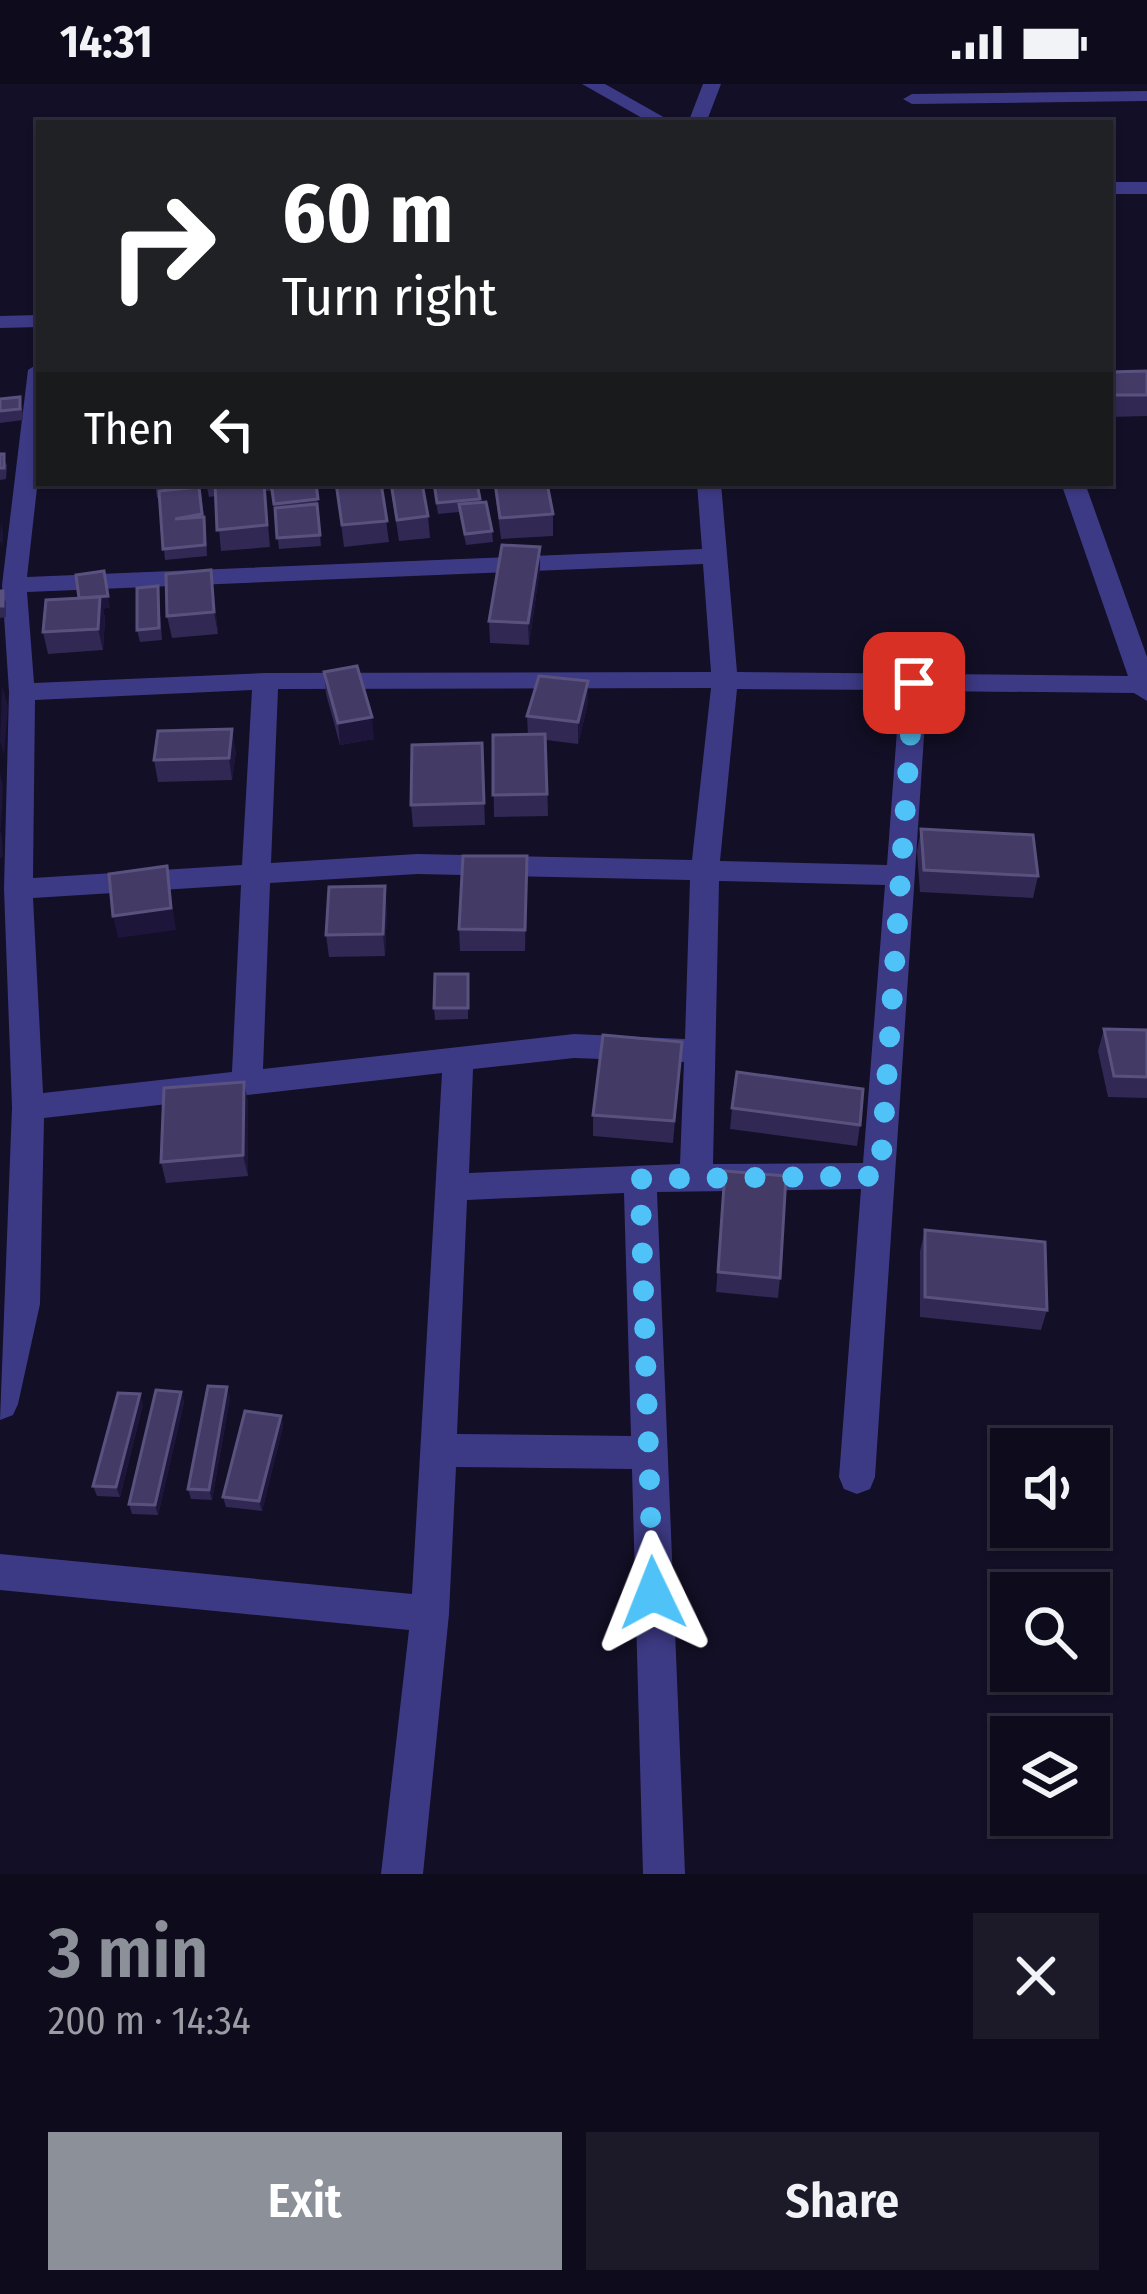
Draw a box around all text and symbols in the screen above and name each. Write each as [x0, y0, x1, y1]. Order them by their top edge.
text: 14:31 [60, 15, 153, 69]
text: 60 m [282, 163, 453, 264]
icon: right [84, 168, 240, 324]
text: Turn right [282, 265, 497, 329]
icon: left [199, 396, 265, 462]
text: Then [84, 402, 175, 456]
pin [863, 632, 965, 734]
icon: arrive [881, 650, 947, 716]
map controls [990, 1428, 1110, 1836]
button: sound [990, 1428, 1110, 1548]
position arrow [590, 1530, 716, 1656]
button: search [990, 1572, 1110, 1692]
button: layers [990, 1716, 1110, 1836]
text: 3 min [48, 1910, 209, 1996]
button: close [973, 1913, 1099, 2039]
text: 200 m · 14:34 [48, 1998, 251, 2044]
button: Exit [48, 2132, 562, 2270]
button: Share [586, 2132, 1099, 2270]

